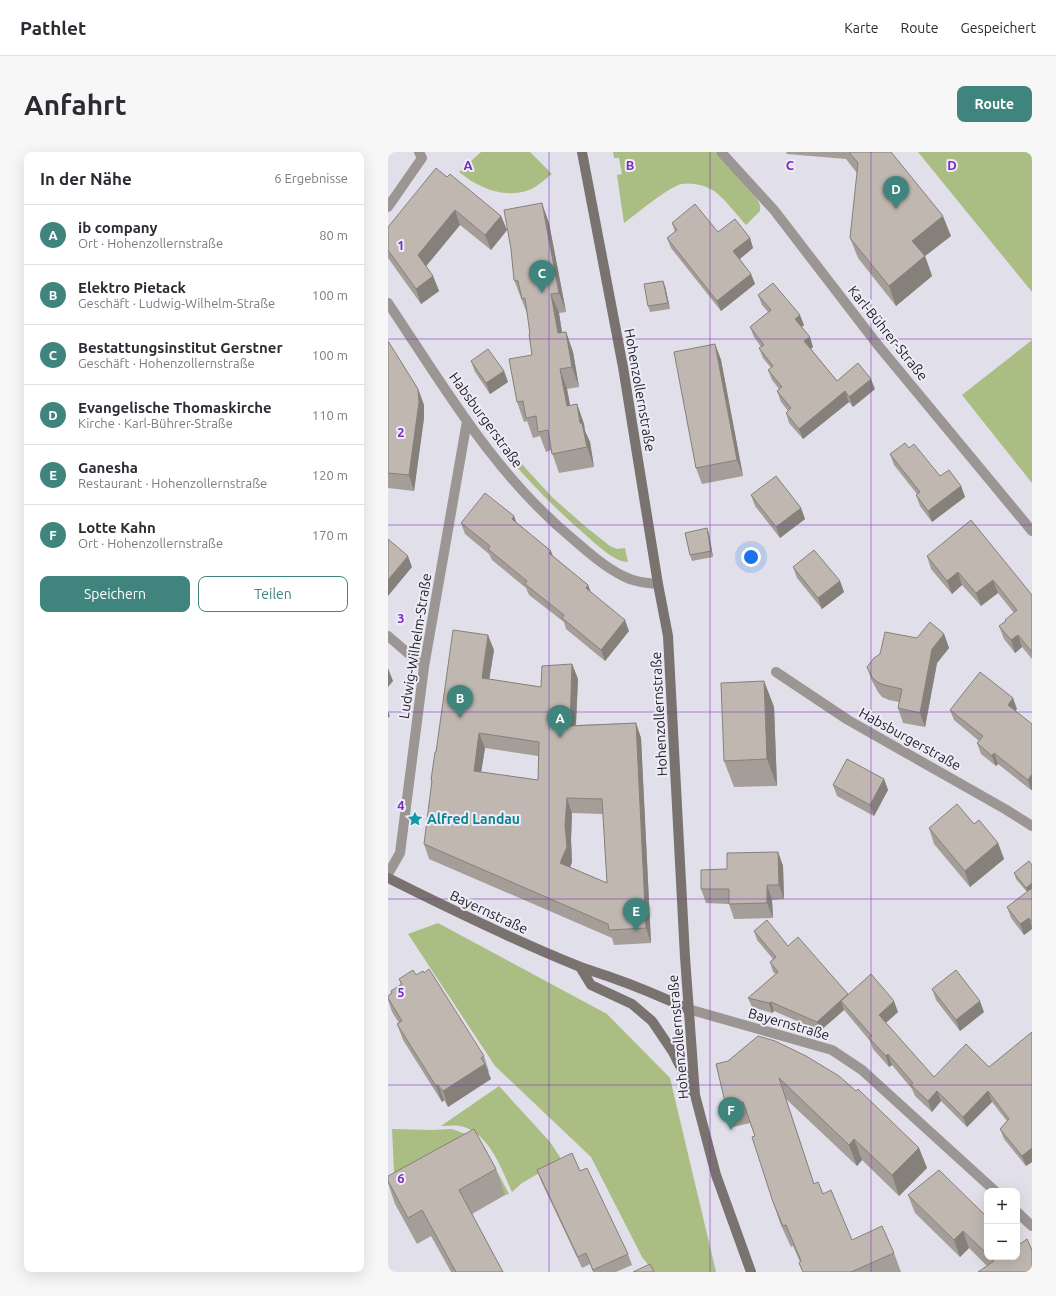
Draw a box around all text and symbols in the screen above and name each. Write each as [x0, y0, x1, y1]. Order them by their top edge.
text: Pathlet [20, 17, 86, 39]
text: Karte [844, 20, 878, 36]
text: Route [900, 20, 939, 36]
text: Gespeichert [961, 20, 1036, 36]
button: Route [957, 86, 1032, 122]
text: Anfahrt [24, 89, 127, 120]
text: A [463, 158, 473, 172]
text: B [626, 158, 635, 172]
text: C [786, 158, 795, 172]
text: D [947, 158, 957, 172]
text: In der Nähe [40, 169, 132, 188]
text: 6 Ergebnisse [274, 171, 348, 185]
pin: D [883, 176, 909, 209]
text: ib company [78, 219, 157, 236]
text: A [48, 228, 58, 242]
text: 80 m [319, 228, 348, 242]
text: Ort · Hohenzollernstraße [78, 236, 223, 250]
text: 1 [397, 238, 405, 252]
pin: C [529, 260, 555, 293]
text: Elektro Pietack [78, 279, 186, 296]
street label: Karl-Bührer-Straße [845, 282, 931, 384]
text: B [49, 288, 57, 302]
text: 100 m [312, 288, 348, 302]
text: Geschäft · Ludwig-Wilhelm-Straße [78, 296, 275, 310]
street label: Hohenzollernstraße [621, 327, 659, 453]
text: Bestattungsinstitut Gerstner [78, 339, 283, 356]
text: C [49, 348, 57, 362]
text: 100 m [312, 348, 348, 362]
text: Geschäft · Hohenzollernstraße [78, 356, 255, 370]
street label: Habsburgerstraße [446, 369, 526, 471]
text: Evangelische Thomaskirche [78, 399, 272, 416]
text: D [48, 408, 58, 422]
text: 110 m [312, 408, 348, 422]
text: Kirche · Karl-Bührer-Straße [78, 416, 233, 430]
text: 2 [397, 425, 405, 439]
text: Ganesha [78, 459, 138, 476]
text: E [49, 468, 57, 482]
text: 120 m [312, 468, 348, 482]
text: Restaurant · Hohenzollernstraße [78, 476, 267, 490]
text: Lotte Kahn [78, 519, 156, 536]
text: F [49, 528, 57, 542]
text: 170 m [312, 528, 348, 542]
text: Ort · Hohenzollernstraße [78, 536, 223, 550]
your location [741, 547, 761, 567]
street label: Ludwig-Wilhelm-Straße [396, 572, 434, 720]
button: Speichern [40, 576, 190, 612]
button: Teilen [198, 576, 348, 612]
text: 3 [397, 611, 405, 625]
street label: Hohenzollernstraße [648, 651, 670, 777]
pin: B [447, 685, 473, 718]
street label: Habsburgerstraße [856, 704, 964, 774]
pin: A [547, 705, 573, 738]
text: 4 [397, 798, 405, 812]
place icon: Alfred Landau [406, 810, 424, 828]
place label: Alfred Landau [427, 811, 520, 827]
street label: Bayernstraße [448, 887, 530, 937]
pin: E [623, 898, 649, 931]
street label: Hohenzollernstraße [665, 974, 691, 1100]
text: 5 [397, 985, 405, 999]
street label: Bayernstraße [746, 1005, 832, 1043]
pin: F [718, 1097, 744, 1130]
text: 6 [397, 1171, 405, 1185]
map controls [984, 1188, 1020, 1260]
button: + [984, 1188, 1020, 1224]
button: − [984, 1224, 1020, 1260]

